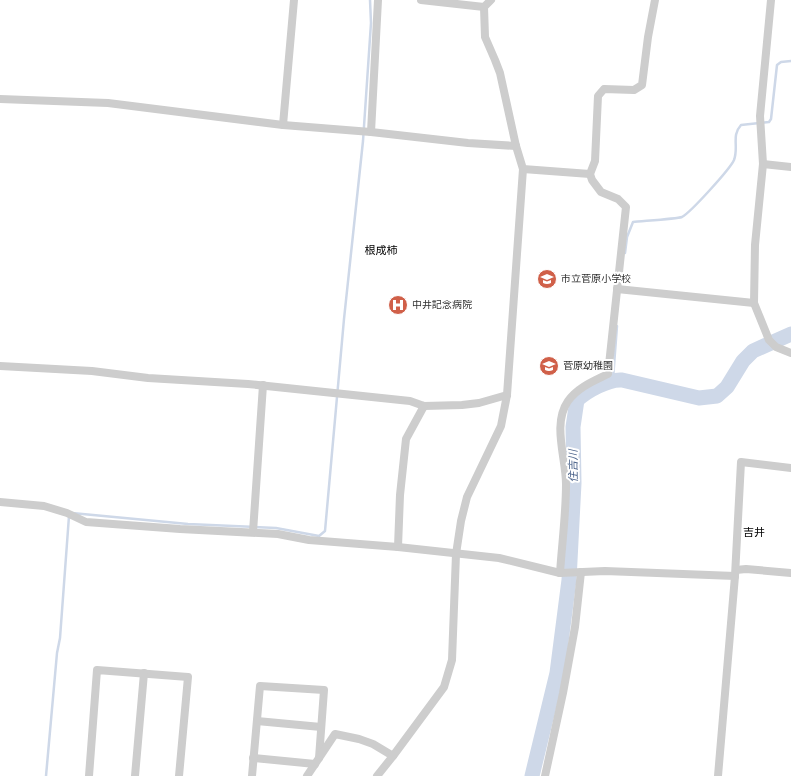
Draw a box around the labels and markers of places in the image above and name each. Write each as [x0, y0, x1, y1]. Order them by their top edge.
school or university icon: 市立菅原小学校 [536, 268, 558, 290]
place label: 市立菅原小学校 [561, 273, 631, 286]
hospital icon: 中井記念病院 [387, 294, 409, 316]
place label: 中井記念病院 [412, 299, 472, 312]
school or university icon: 菅原幼稚園 [538, 355, 560, 377]
place label: 菅原幼稚園 [563, 360, 613, 373]

